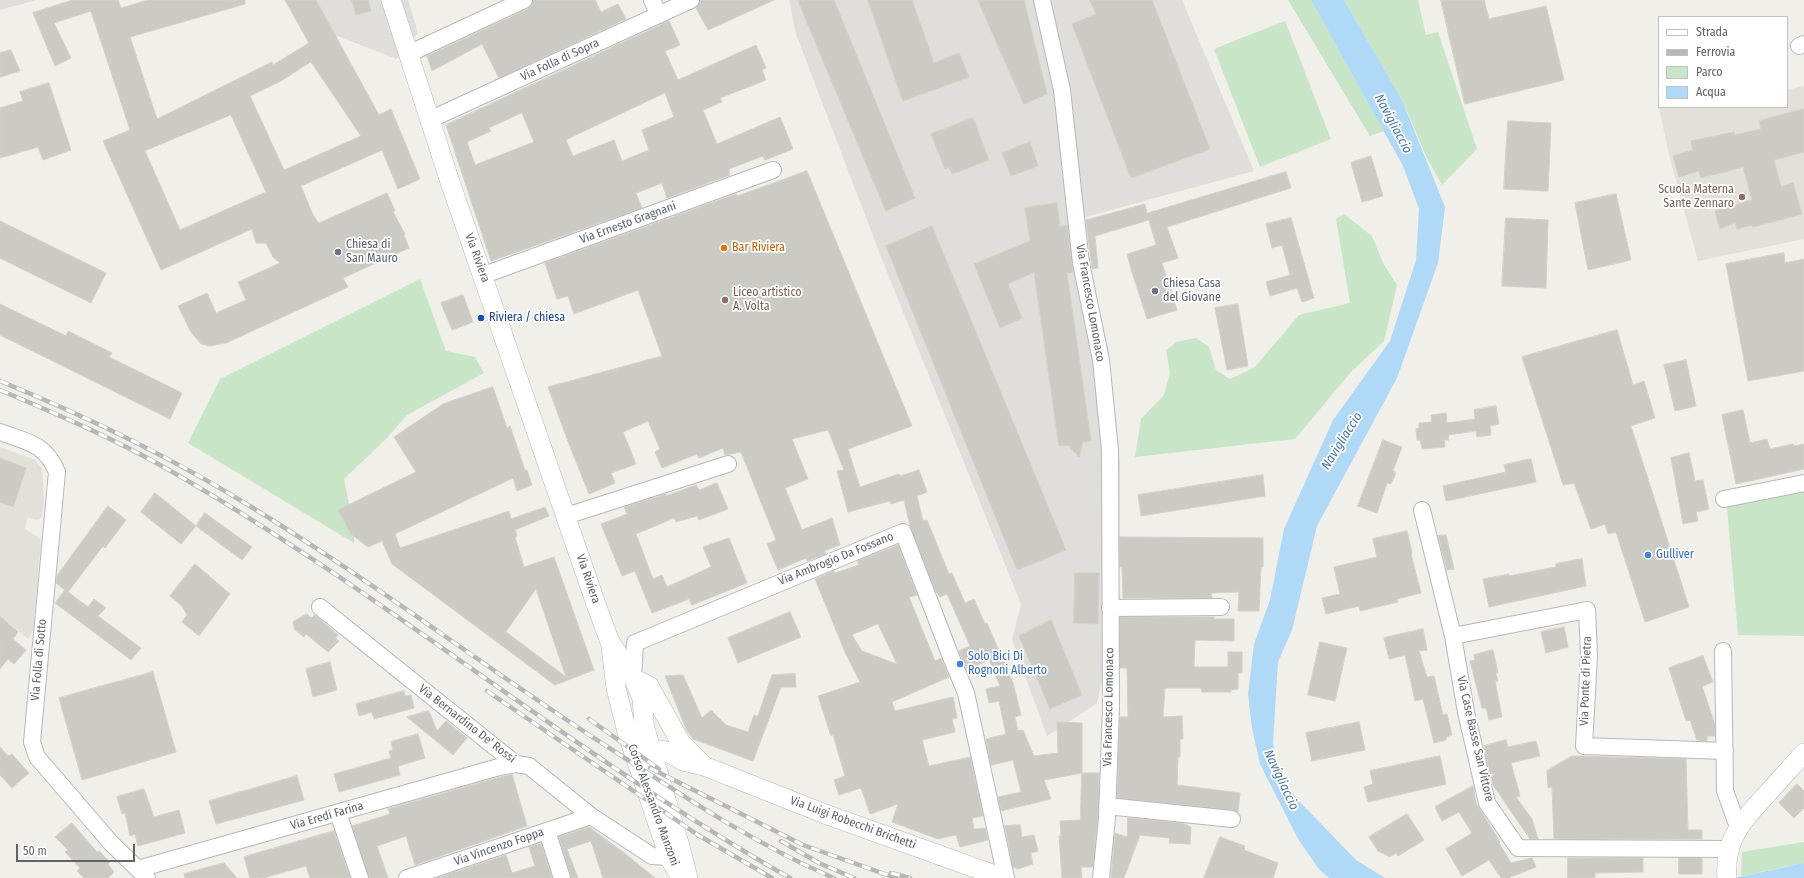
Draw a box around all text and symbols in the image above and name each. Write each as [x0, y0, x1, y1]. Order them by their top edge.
legend [1658, 16, 1788, 108]
text: Strada [1696, 25, 1728, 39]
street label: Via Folla di Sopra [519, 36, 601, 84]
text: Ferrovia [1696, 45, 1735, 59]
text: Parco [1696, 65, 1723, 79]
text: Acqua [1696, 85, 1726, 99]
water label: Navigliaccio [1371, 92, 1415, 156]
place label: Scuola Materna Sante Zennaro [1658, 183, 1734, 211]
marker: Scuola Materna Sante Zennaro [1737, 192, 1747, 202]
street label: Via Ernesto Gragnani [578, 199, 678, 247]
street label: Via Riviera [461, 231, 493, 285]
place label: Chiesa di San Mauro [346, 238, 398, 266]
place label: Bar Riviera [732, 241, 785, 255]
marker: Bar Riviera [719, 243, 729, 253]
street label: Via Francesco Lomonaco [1073, 243, 1107, 363]
marker: Chiesa di San Mauro [333, 247, 343, 257]
place label: Chiesa Casa del Giovane [1163, 277, 1221, 305]
place label: Liceo artistico A. Volta [733, 286, 802, 314]
marker: Chiesa Casa del Giovane [1150, 286, 1160, 296]
marker: Liceo artistico A. Volta [720, 295, 730, 305]
place label: Riviera / chiesa [489, 311, 565, 325]
marker: Riviera / chiesa [476, 313, 486, 323]
water label: Navigliaccio [1318, 409, 1366, 473]
street label: Via Ambrogio Da Fossano [776, 529, 896, 589]
place label: Gulliver [1656, 548, 1694, 562]
marker: Gulliver [1643, 550, 1653, 560]
street label: Via Riviera [573, 552, 603, 606]
street label: Via Folla di Sotto [28, 618, 50, 702]
street label: Via Ponte di Pietra [1577, 636, 1595, 726]
street label: Via Francesco Lomonaco [1101, 647, 1117, 767]
place label: Solo Bici Di Rognoni Alberto [968, 650, 1047, 678]
marker: Solo Bici Di Rognoni Alberto [955, 659, 965, 669]
street label: Via Case Basse San Vittore [1454, 675, 1496, 803]
street label: Via Bernardino De' Rossi [416, 682, 518, 766]
street label: Corso Alessandro Manzoni [624, 742, 682, 868]
water label: Navigliaccio [1260, 747, 1302, 813]
street label: Via Luigi Robecchi Brichetti [788, 793, 918, 853]
street label: Via Eredi Farina [289, 799, 365, 833]
street label: Via Vincenzo Foppa [452, 825, 546, 869]
scale bar [18, 836, 137, 862]
text: 50 m [23, 844, 47, 858]

